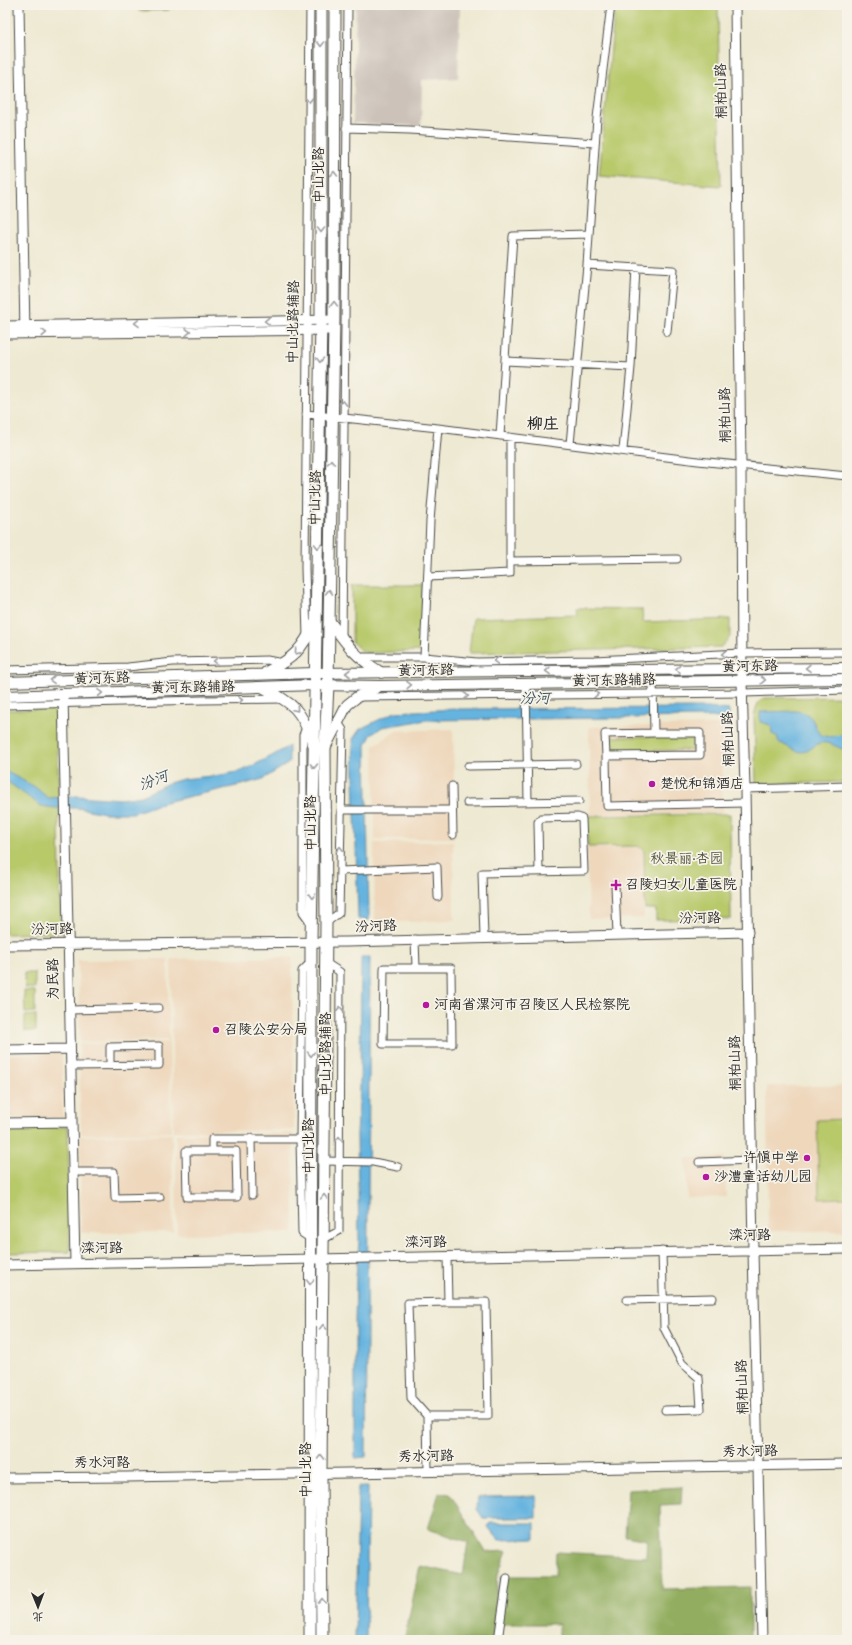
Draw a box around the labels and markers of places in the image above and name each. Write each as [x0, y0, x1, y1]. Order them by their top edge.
place label: 楚悦和锦酒店 [660, 774, 744, 795]
marker: 楚悦和锦酒店 [647, 779, 657, 789]
place label: 召陵妇女儿童医院 [625, 875, 737, 896]
marker: 召陵妇女儿童医院 [610, 879, 622, 891]
place label: 河南省漯河市召陵区人民检察院 [434, 995, 630, 1016]
marker: 河南省漯河市召陵区人民检察院 [421, 1000, 431, 1010]
place label: 召陵公安分局 [224, 1020, 308, 1041]
marker: 召陵公安分局 [211, 1025, 221, 1035]
place label: 许慎中学 [743, 1148, 799, 1169]
marker: 许慎中学 [802, 1153, 812, 1163]
place label: 沙澧童话幼儿园 [714, 1167, 812, 1188]
marker: 沙澧童话幼儿园 [701, 1172, 711, 1182]

